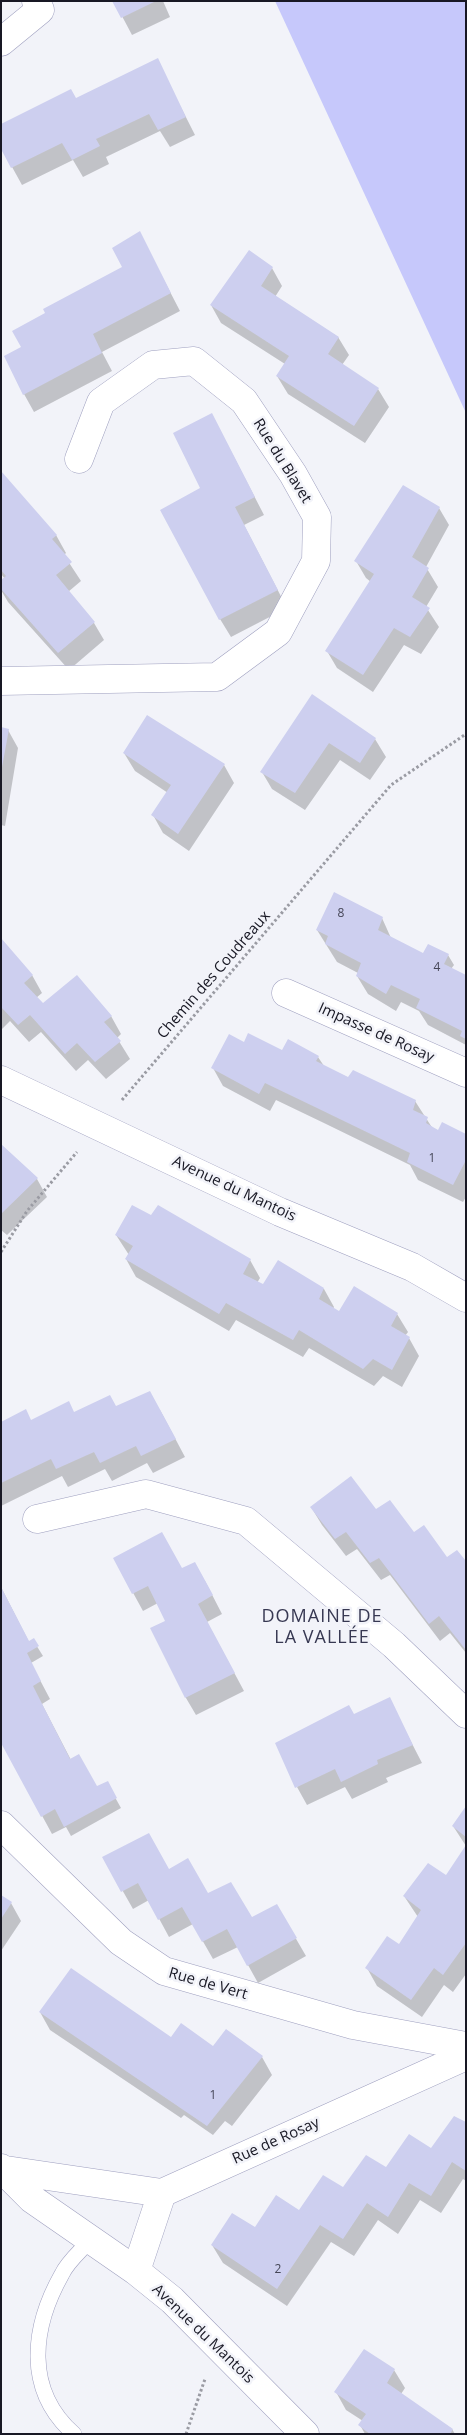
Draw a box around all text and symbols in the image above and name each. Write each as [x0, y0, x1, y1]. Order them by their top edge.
street label: Rue du Blavet [249, 415, 315, 507]
street label: Chemin des Coudreaux [154, 907, 274, 1043]
house number: 8 [338, 907, 344, 921]
house number: 4 [434, 961, 440, 975]
street label: Impasse de Rosay [315, 999, 437, 1067]
street label: Avenue du Mantois [169, 1152, 299, 1226]
house number: 1 [429, 1152, 435, 1166]
district label: DOMAINE DE LA VALLÉE [260, 1606, 384, 1648]
street label: Rue de Vert [167, 1964, 249, 2004]
house number: 1 [210, 2089, 216, 2103]
street label: Rue de Rosay [230, 2114, 322, 2168]
house number: 2 [275, 2263, 281, 2277]
street label: Avenue du Mantois [148, 2281, 258, 2387]

